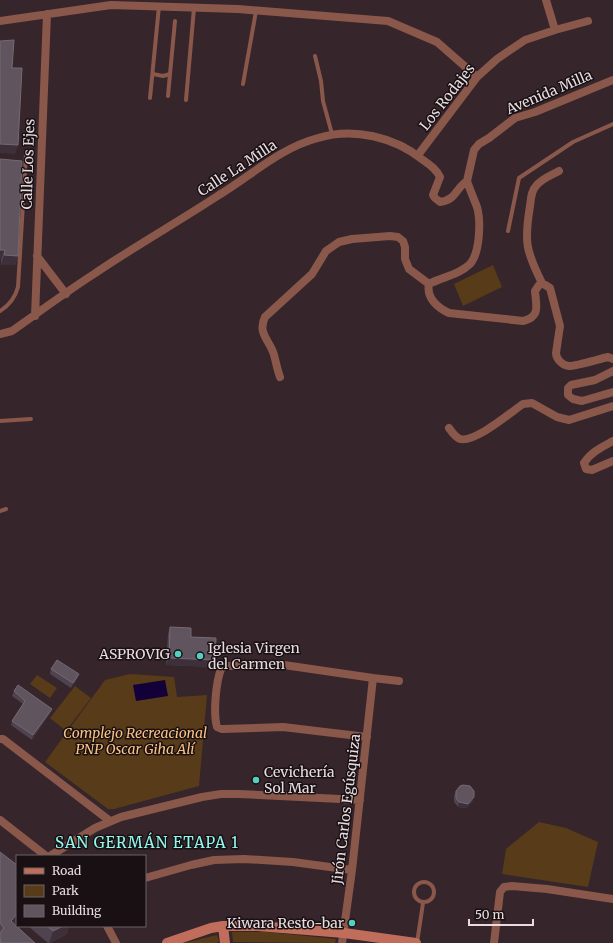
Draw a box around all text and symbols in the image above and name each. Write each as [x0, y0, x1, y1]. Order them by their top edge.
street label: Los Rodajes [415, 60, 479, 134]
street label: Avenida Milla [502, 66, 595, 119]
street label: Calle Los Ejes [17, 118, 39, 210]
street label: Calle La Milla [194, 136, 280, 200]
place label: Iglesia Virgen del Carmen [208, 639, 300, 673]
place label: ASPROVIG [98, 645, 170, 663]
marker: ASPROVIG [173, 649, 183, 659]
marker: Iglesia Virgen del Carmen [195, 651, 205, 661]
park label: Complejo Recreacional PNP Oscar Giha Alí [63, 724, 207, 758]
street label: Jirón Carlos Egúsquiza [328, 732, 364, 886]
place label: Cevichería Sol Mar [264, 763, 335, 797]
marker: Cevichería Sol Mar [251, 775, 261, 785]
district label: SAN GERMÁN ETAPA 1 [55, 832, 239, 852]
legend [16, 855, 146, 927]
text: Road [52, 863, 81, 878]
text: Park [52, 883, 79, 898]
scale bar [469, 901, 533, 927]
text: Building [52, 903, 102, 918]
text: 50 m [475, 907, 504, 922]
place label: Kiwara Resto-bar [227, 914, 344, 932]
marker: Kiwara Resto-bar [347, 918, 357, 928]

